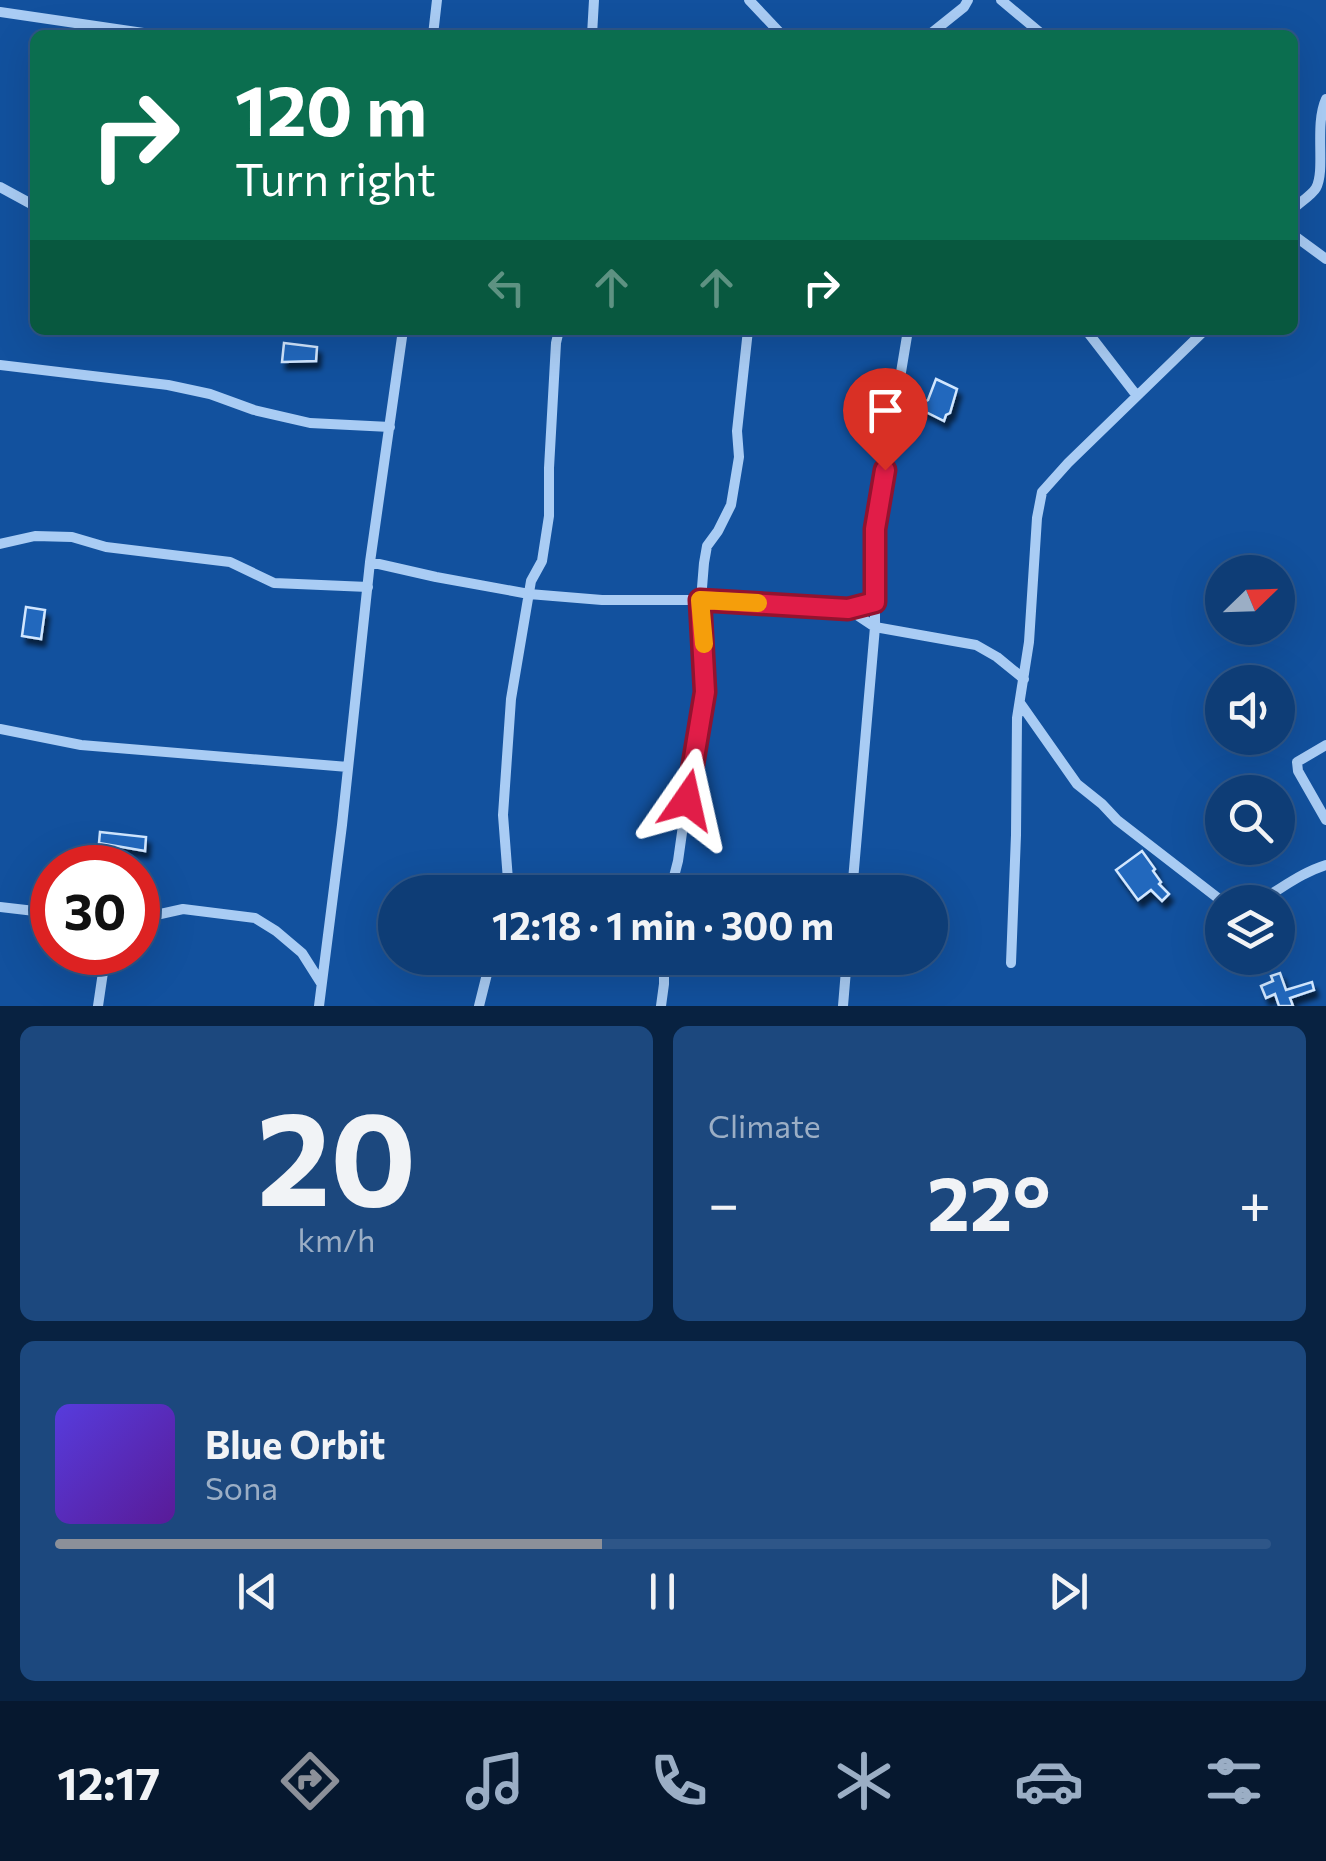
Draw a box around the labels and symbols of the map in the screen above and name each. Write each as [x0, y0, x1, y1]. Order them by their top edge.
pin [843, 368, 928, 471]
north arrow [1205, 555, 1295, 645]
position arrow [635, 748, 739, 852]
speed limit sign: 30 [30, 845, 160, 975]

